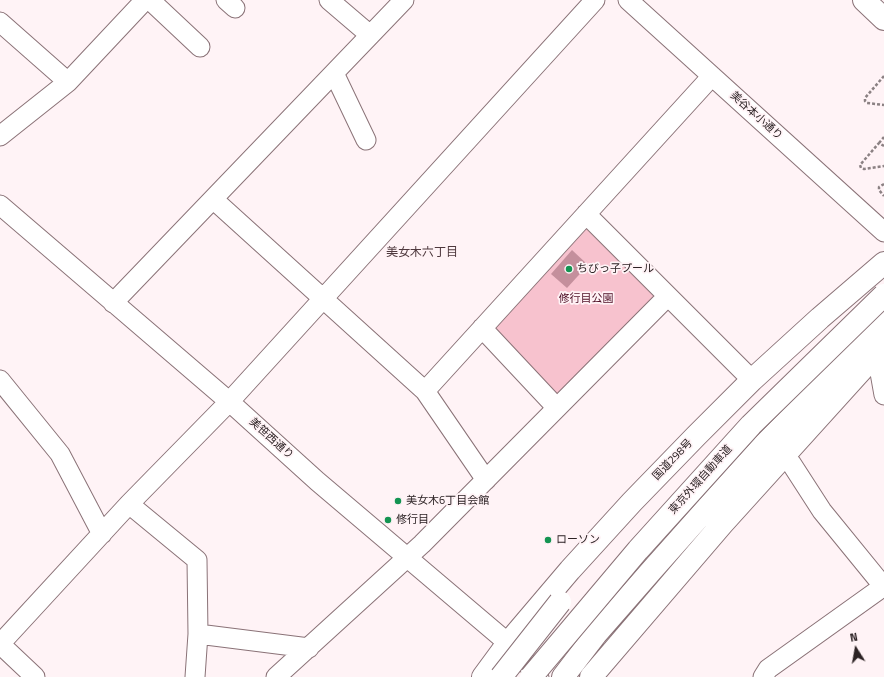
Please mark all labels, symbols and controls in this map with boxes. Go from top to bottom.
street label: 美谷本小通り [727,89,785,143]
district label: 美女木六丁目 [386,246,458,260]
place label: ちびっ子プール [577,262,654,276]
marker: ちびっ子プール [564,264,574,274]
park label: 修行目公園 [559,292,613,306]
street label: 美笹西通り [246,416,296,462]
street label: 国道298号 [650,437,696,483]
street label: 東京外環自動車道 [667,443,735,517]
place label: 美女木6丁目会館 [406,494,489,508]
marker: 美女木6丁目会館 [393,496,403,506]
place label: 修行目 [396,513,429,527]
marker: 修行目 [383,515,393,525]
place label: ローソン [556,533,600,547]
marker: ローソン [543,535,553,545]
north arrow [836,629,876,669]
text: N [848,629,859,646]

